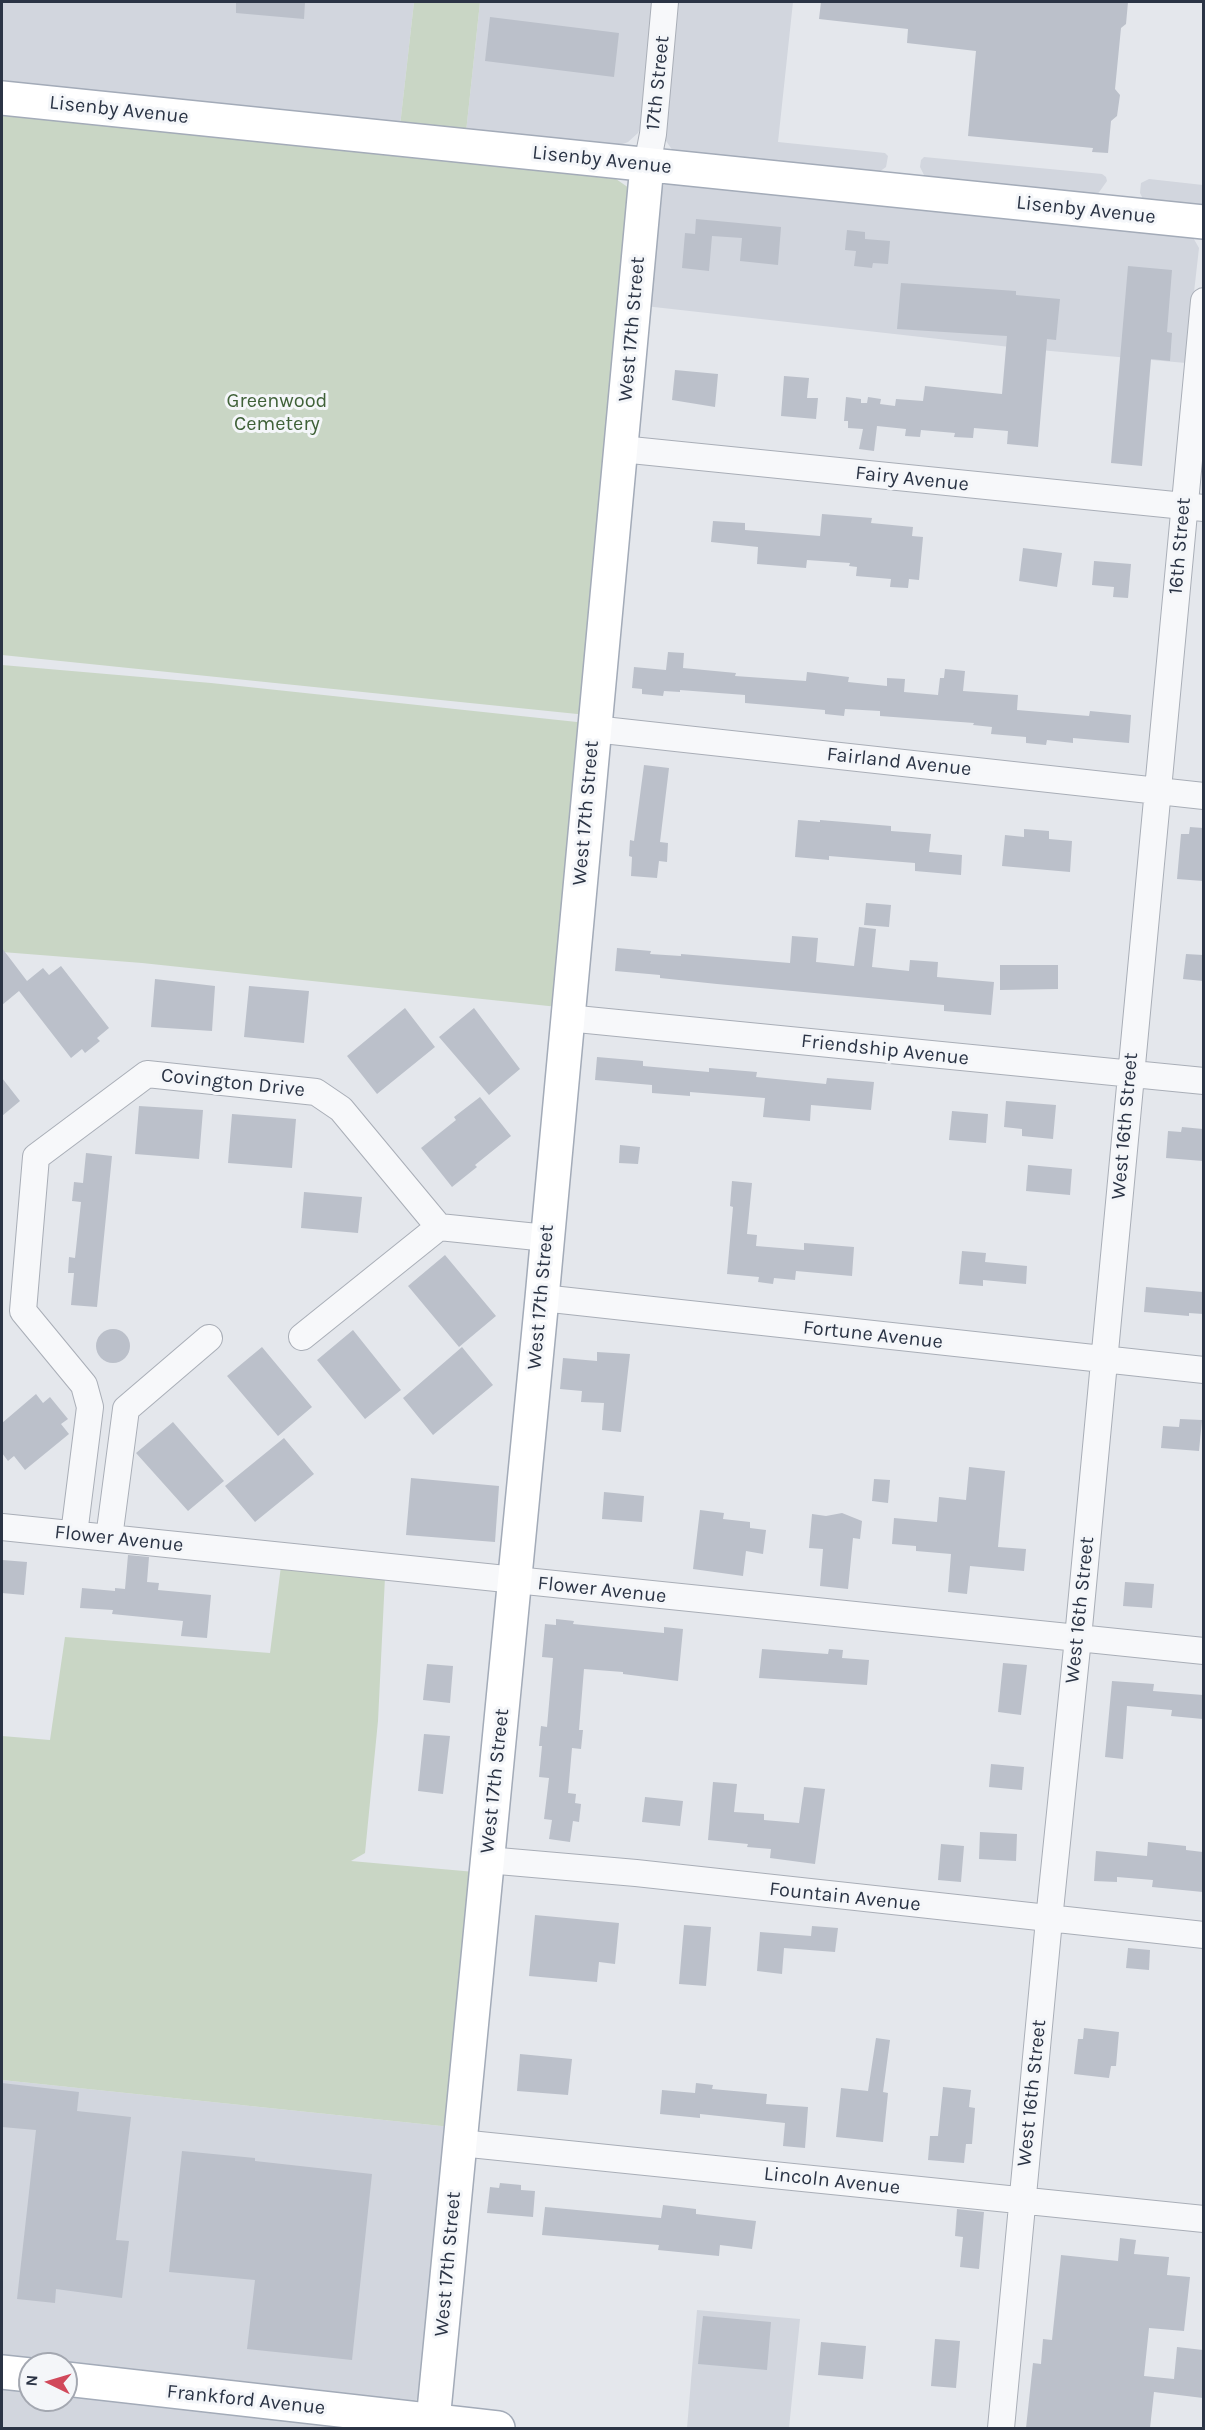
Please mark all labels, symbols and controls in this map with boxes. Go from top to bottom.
street label: 17th Street [641,34,675,132]
street label: Lisenby Avenue [48,91,190,129]
street label: Lisenby Avenue [531,141,673,179]
street label: Lisenby Avenue [1015,191,1157,229]
street label: West 17th Street [614,255,650,403]
park label: Greenwood Cemetery [227,389,327,436]
street label: Fairy Avenue [854,461,970,497]
street label: 16th Street [1164,496,1196,596]
street label: West 17th Street [568,739,604,887]
street label: Fairland Avenue [825,742,973,782]
street label: Friendship Avenue [800,1029,970,1071]
street label: West 16th Street [1107,1051,1143,1201]
street label: Covington Drive [160,1064,306,1102]
street label: West 17th Street [523,1223,559,1371]
street label: Fortune Avenue [802,1316,944,1354]
street label: Flower Avenue [53,1520,185,1558]
street label: West 16th Street [1060,1535,1100,1685]
street label: Flower Avenue [536,1571,668,1609]
street label: West 17th Street [475,1707,515,1855]
street label: Fountain Avenue [768,1877,922,1917]
street label: West 16th Street [1012,2018,1052,2168]
street label: Lincoln Avenue [763,2162,901,2200]
street label: West 17th Street [430,2190,466,2338]
north arrow [18,2352,78,2412]
text: N [22,2374,42,2387]
street label: Frankford Avenue [166,2380,326,2420]

